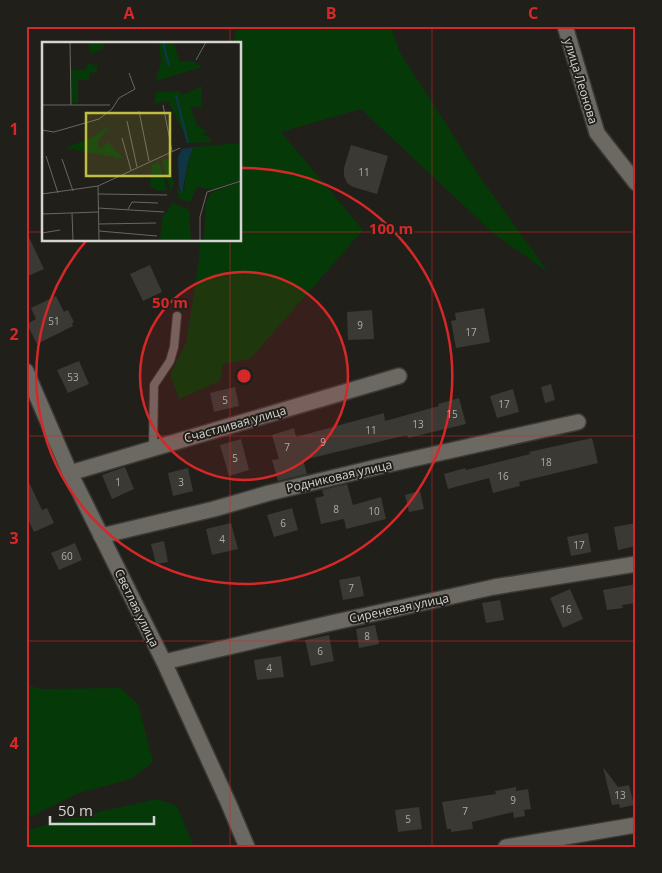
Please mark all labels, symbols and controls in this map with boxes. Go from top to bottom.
text: A [123,2,135,24]
text: B [326,2,336,24]
text: C [528,2,538,24]
street label: улица Леонова [560,36,602,126]
inset map [42,42,241,241]
text: 1 [9,118,19,140]
house number: 11 [358,165,370,179]
text: 100 m [369,218,413,238]
text: 50 m [152,292,188,312]
house number: 51 [48,314,60,328]
house number: 9 [357,318,363,332]
text: 2 [9,323,19,345]
house number: 17 [465,325,477,339]
centre of rings [235,367,253,385]
house number: 53 [67,370,79,384]
house number: 5 [222,393,228,407]
house number: 17 [498,397,510,411]
street label: Счастливая улица [182,401,288,447]
house number: 15 [446,407,458,421]
house number: 13 [412,417,424,431]
house number: 11 [365,423,377,437]
house number: 9 [320,435,326,449]
house number: 7 [284,440,290,454]
house number: 5 [232,451,238,465]
house number: 18 [540,455,552,469]
street label: Родниковая улица [284,456,394,496]
house number: 16 [497,469,509,483]
house number: 1 [115,475,121,489]
house number: 3 [178,475,184,489]
house number: 8 [333,502,339,516]
house number: 10 [368,504,380,518]
house number: 6 [280,516,286,530]
text: 3 [9,527,19,549]
house number: 4 [219,532,225,546]
house number: 17 [573,538,585,552]
house number: 60 [61,549,73,563]
street label: Светлая улица [111,566,163,650]
house number: 7 [348,581,354,595]
street label: Сиреневая улица [348,589,450,627]
house number: 16 [560,602,572,616]
house number: 8 [364,629,370,643]
house number: 6 [317,644,323,658]
house number: 4 [266,661,272,675]
text: 4 [9,732,19,754]
house number: 13 [614,788,626,802]
scale bar [50,793,154,825]
house number: 9 [510,793,516,807]
text: 50 m [58,800,93,820]
house number: 7 [462,804,468,818]
house number: 5 [405,812,411,826]

